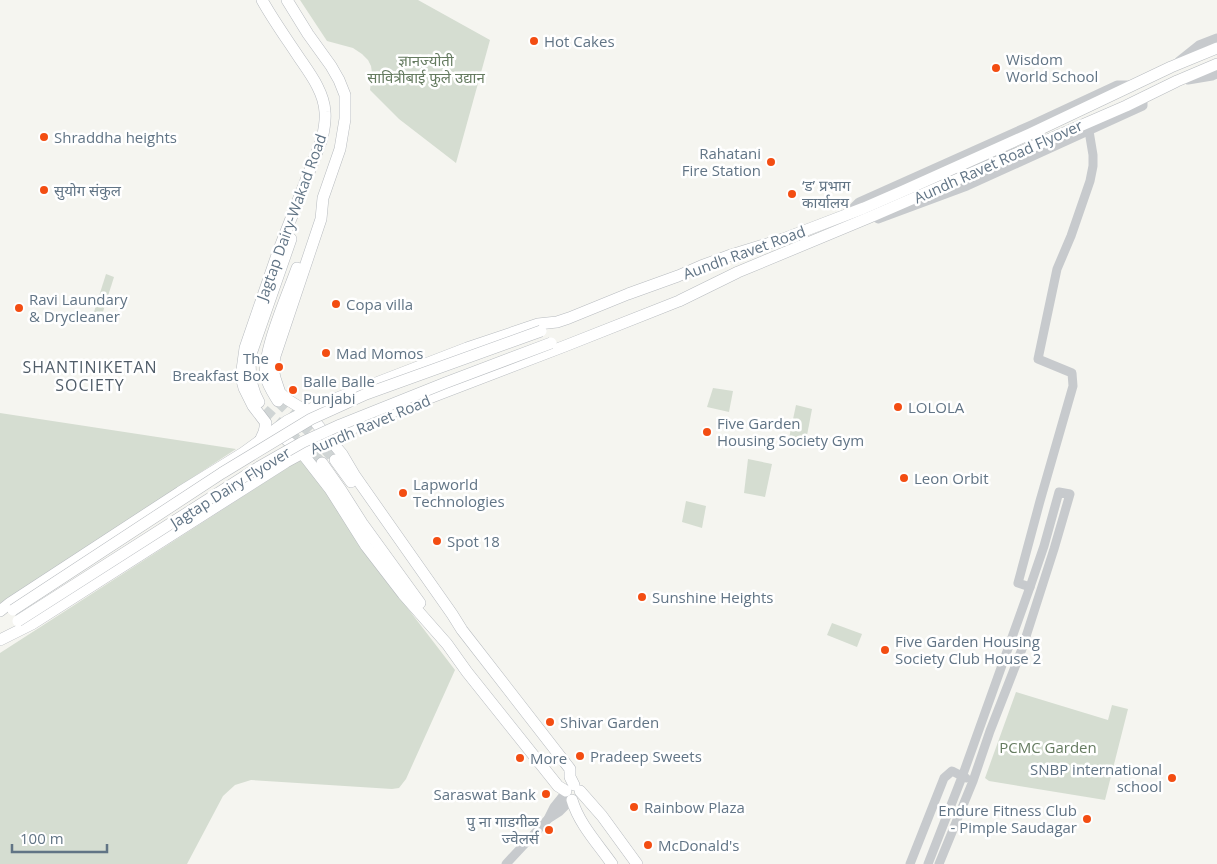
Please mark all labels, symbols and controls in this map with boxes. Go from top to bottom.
place label: Hot Cakes [544,31,615,51]
marker: Hot Cakes [528,35,540,47]
place label: Wisdom World School [1006,49,1098,86]
park label: ज्ञानज्योती सावित्रीबाई फुले उद्यान [367,50,485,88]
marker: Wisdom World School [990,62,1002,74]
street label: Aundh Ravet Road Flyover [910,115,1086,207]
place label: Shraddha heights [54,127,177,147]
marker: Shraddha heights [38,131,50,143]
street label: Jagtap Dairy-Wakad Road [251,131,330,305]
place label: Rahatani Fire Station [682,143,761,180]
marker: Rahatani Fire Station [765,156,777,168]
place label: ‘ड’ प्रभाग कार्यालय [802,175,851,212]
place label: सुयोग संकुल [54,180,122,201]
marker: सुयोग संकुल [38,184,50,196]
marker: ‘ड’ प्रभाग कार्यालय [786,188,798,200]
street label: Aundh Ravet Road [680,221,808,283]
place label: Ravi Laundary & Drycleaner [29,289,128,326]
place label: Copa villa [346,294,413,314]
marker: Copa villa [330,298,342,310]
marker: Ravi Laundary & Drycleaner [13,302,25,314]
place label: Mad Momos [336,343,423,363]
marker: Mad Momos [320,347,332,359]
place label: The Breakfast Box [172,348,269,385]
district label: SHANTINIKETAN SOCIETY [22,356,158,396]
marker: The Breakfast Box [273,361,285,373]
place label: Balle Balle Punjabi [303,371,375,408]
marker: Balle Balle Punjabi [287,384,299,396]
street label: Aundh Ravet Road [307,390,433,458]
place label: LOLOLA [908,397,965,417]
marker: LOLOLA [892,401,904,413]
place label: Five Garden Housing Society Gym [717,413,864,450]
marker: Five Garden Housing Society Gym [701,426,713,438]
street label: Jagtap Dairy Flyover [165,442,294,533]
place label: Leon Orbit [914,468,988,488]
marker: Leon Orbit [898,472,910,484]
place label: Lapworld Technologies [413,474,505,511]
marker: Lapworld Technologies [397,487,409,499]
place label: Spot 18 [447,531,500,551]
marker: Spot 18 [431,535,443,547]
place label: Sunshine Heights [652,587,773,607]
marker: Sunshine Heights [636,591,648,603]
place label: Five Garden Housing Society Club House 2 [895,631,1041,668]
marker: Five Garden Housing Society Club House 2 [879,644,891,656]
place label: Shivar Garden [560,712,659,732]
marker: Shivar Garden [544,716,556,728]
park label: PCMC Garden [999,737,1097,757]
place label: Pradeep Sweets [590,746,702,766]
place label: More [530,748,567,768]
marker: Pradeep Sweets [574,750,586,762]
marker: More [514,752,526,764]
place label: SNBP international school [1030,759,1162,796]
marker: SNBP international school [1166,772,1178,784]
place label: Saraswat Bank [434,784,536,804]
marker: Saraswat Bank [540,788,552,800]
place label: Rainbow Plaza [644,797,745,817]
place label: Endure Fitness Club - Pimple Saudagar [938,800,1077,837]
marker: Rainbow Plaza [628,801,640,813]
place label: पु ना गाडगीळ ज्वेलर्स [466,811,540,848]
marker: Endure Fitness Club - Pimple Saudagar [1081,813,1093,825]
scale bar [12,822,108,854]
marker: पु ना गाडगीळ ज्वेलर्स [543,824,555,836]
text: 100 m [20,828,64,848]
place label: McDonald's [658,835,740,855]
marker: McDonald's [642,839,654,851]

